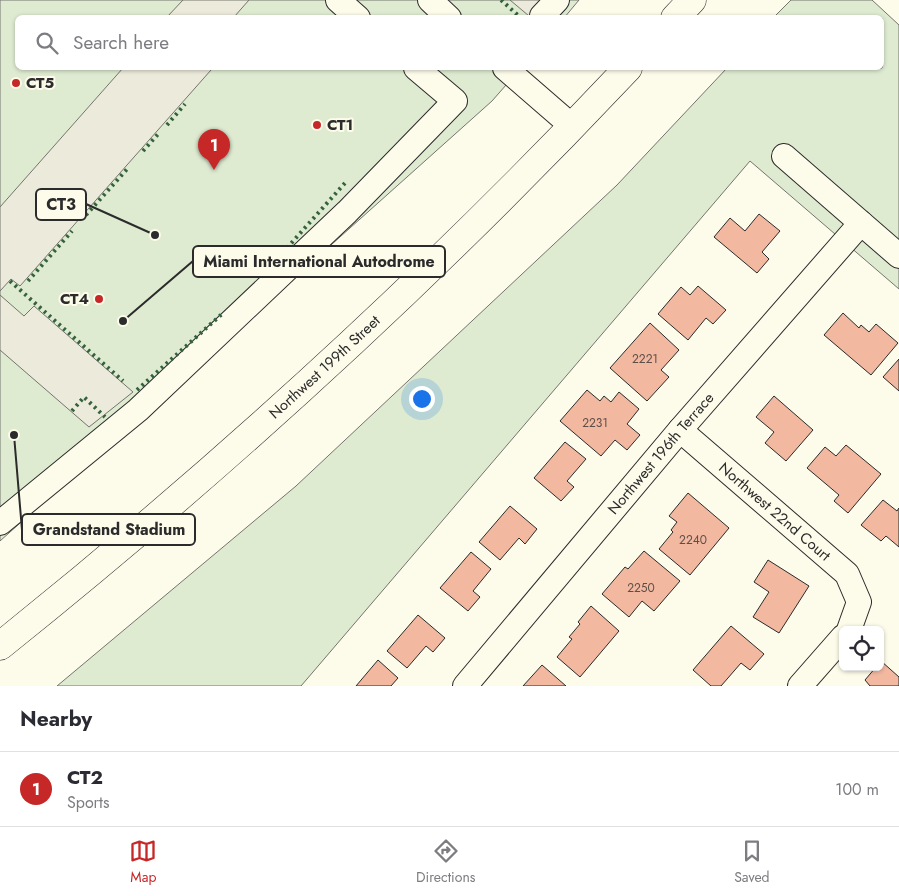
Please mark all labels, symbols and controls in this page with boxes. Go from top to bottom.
search box [15,15,884,70]
icon: search [33,29,61,57]
text: Search here [73,29,169,56]
place label: CT5 [26,72,54,94]
marker: CT5 [10,77,22,89]
place label: CT1 [327,114,353,136]
marker: CT1 [311,119,323,131]
pin: 1 [198,129,230,170]
callout: CT3 [36,189,86,220]
text: CT3 [46,193,76,216]
callout: Miami International Autodrome [193,246,445,277]
text: Miami International Autodrome [203,250,435,273]
place label: CT4 [60,288,89,310]
marker: CT4 [93,293,105,305]
street label: Northwest 199th Street [264,310,385,424]
house number: 2221 [632,350,658,368]
your location [409,386,435,412]
street label: Northwest 196th Terrace [603,387,719,519]
house number: 2231 [582,414,608,432]
street label: Northwest 22nd Court [714,457,836,566]
callout: Grandstand Stadium [22,514,195,545]
text: Grandstand Stadium [33,518,185,541]
house number: 2240 [679,531,707,549]
house number: 2250 [627,579,655,597]
map controls [839,626,884,671]
button: locate [839,626,884,671]
text: Nearby [20,704,92,734]
text: CT2 [67,764,103,791]
text: 1 [32,778,40,801]
text: 100 m [835,778,879,801]
text: Sports [67,791,109,814]
tab: Map [129,837,157,887]
tab: Directions [416,837,475,887]
tab: Saved [734,837,770,887]

